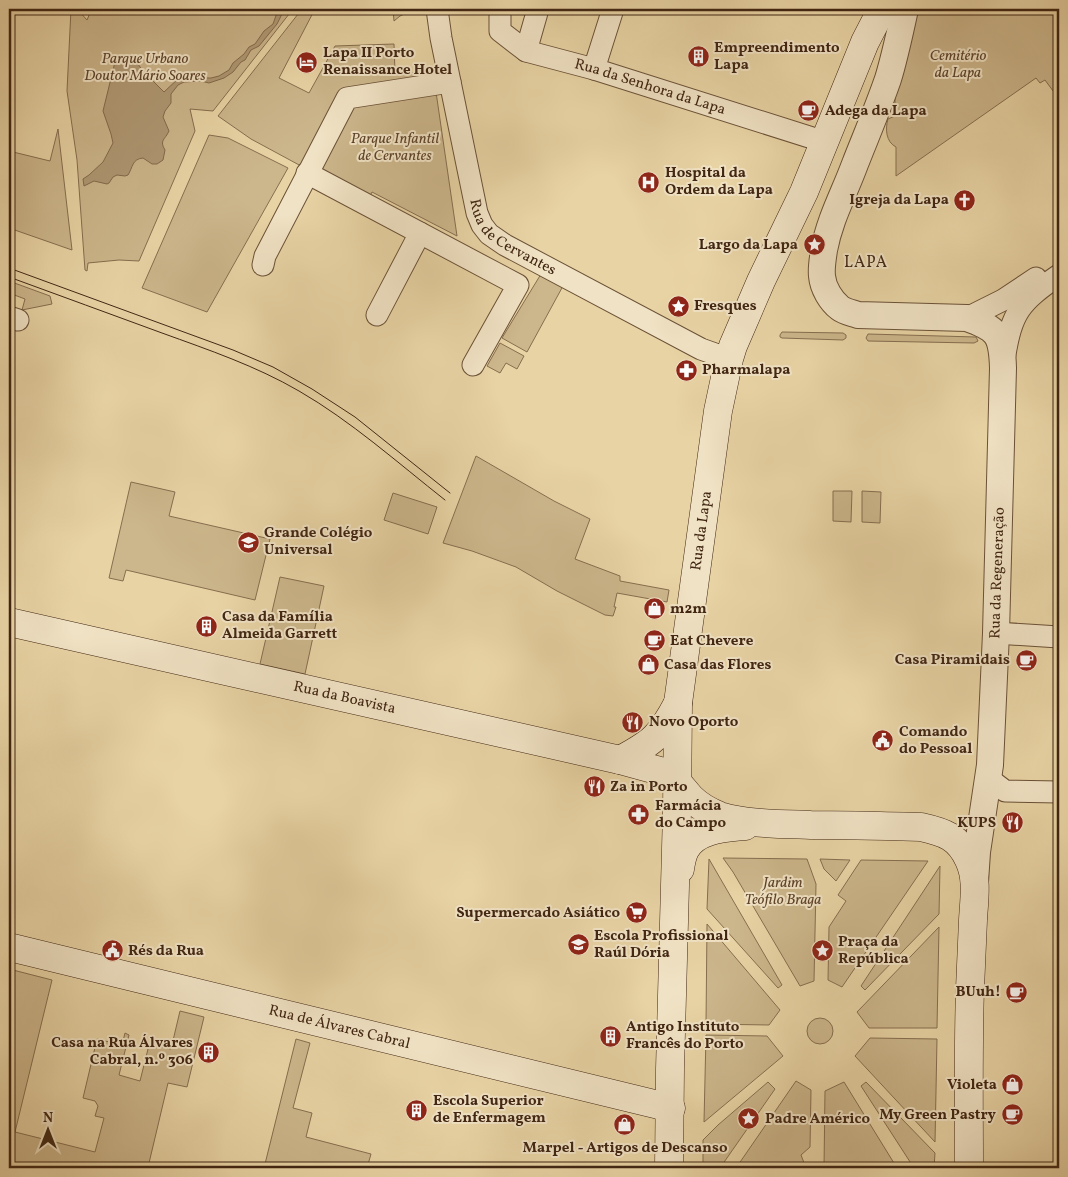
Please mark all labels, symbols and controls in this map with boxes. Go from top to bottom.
place label: Empreendimento Lapa [714,38,840,76]
place label: Lapa II Porto Renaissance Hotel [323,43,452,81]
building icon: Empreendimento Lapa [686,45,710,69]
park label: Cemitério da Lapa [930,46,987,84]
park label: Parque Urbano Doutor Mário Soares [84,49,206,87]
hotel icon: Lapa II Porto Renaissance Hotel [295,50,319,74]
street label: Rua da Senhora da Lapa [572,54,728,120]
cafe icon: Adega da Lapa [797,99,821,123]
place label: Adega da Lapa [825,101,927,122]
park label: Parque Infantil de Cervantes [351,129,440,167]
place label: Hospital da Ordem da Lapa [665,163,773,201]
hospital icon: Hospital da Ordem da Lapa [637,170,661,194]
church icon: Igreja da Lapa [953,188,977,212]
place label: Igreja da Lapa [849,190,949,211]
street label: Rua de Cervantes [464,197,560,281]
place icon: Largo da Lapa [802,233,826,257]
place label: Largo da Lapa [699,235,798,256]
district label: LAPA [844,252,888,274]
place icon: Fresques [666,294,690,318]
place label: Fresques [694,296,757,317]
pharmacy icon: Pharmalapa [674,358,698,382]
place label: Pharmalapa [702,360,790,381]
street label: Rua da Lapa [686,490,717,572]
street label: Rua da Regeneração [985,507,1011,639]
place label: Grande Colégio Universal [264,523,373,561]
school or university icon: Grande Colégio Universal [236,530,260,554]
shop icon: m2m [642,597,666,621]
place label: m2m [670,599,707,620]
place label: Casa da Família Almeida Garrett [222,607,337,645]
building icon: Casa da Família Almeida Garrett [194,614,218,638]
cafe icon: Eat Chevere [642,629,666,653]
place label: Eat Chevere [670,631,754,652]
cafe icon: Casa Piramidais [1014,648,1038,672]
place label: Casa Piramidais [895,650,1010,671]
shop icon: Casa das Flores [636,653,660,677]
place label: Casa das Flores [664,655,771,676]
street label: Rua da Boavista [291,676,398,720]
restaurant icon: Novo Oporto [621,710,645,734]
place label: Novo Oporto [649,712,739,733]
place label: Comando do Pessoal [899,722,972,760]
public building icon: Comando do Pessoal [871,729,895,753]
restaurant icon: Za in Porto [582,775,606,799]
place label: Za in Porto [610,777,688,798]
place label: Farmácia do Campo [655,796,727,834]
pharmacy icon: Farmácia do Campo [627,803,651,827]
restaurant icon: KUPS [1000,811,1024,835]
place label: KUPS [957,813,996,834]
park label: Jardim Teófilo Braga [745,873,821,911]
supermarket icon: Supermercado Asiático [624,901,648,925]
place label: Supermercado Asiático [456,903,620,924]
place label: Escola Profissional Raúl Dória [594,926,729,964]
place label: Praça da República [838,932,909,970]
school or university icon: Escola Profissional Raúl Dória [566,933,590,957]
public building icon: Rés da Rua [100,939,124,963]
place icon: Praça da República [810,939,834,963]
place label: Rés da Rua [128,941,204,962]
cafe icon: BUuh! [1005,980,1029,1004]
place label: BUuh! [956,982,1001,1003]
street label: Rua de Álvares Cabral [266,1000,412,1055]
place label: Antigo Instituto Francês do Porto [626,1017,744,1055]
building icon: Antigo Instituto Francês do Porto [598,1024,622,1048]
place label: Casa na Rua Álvares Cabral, n.º 306 [51,1033,193,1071]
building icon: Casa na Rua Álvares Cabral, n.º 306 [197,1040,221,1064]
shop icon: Violeta [1001,1073,1025,1097]
place label: Violeta [947,1075,997,1096]
place label: Escola Superior de Enfermagem [433,1091,546,1129]
building icon: Escola Superior de Enfermagem [405,1098,429,1122]
cafe icon: My Green Pastry [1000,1103,1024,1127]
north arrow [22,1104,72,1154]
place label: My Green Pastry [879,1105,997,1126]
place icon: Padre Américo [737,1107,761,1131]
text: N [43,1109,53,1128]
place label: Padre Américo [765,1109,870,1130]
shop icon: Marpel - Artigos de Descanso [613,1113,637,1137]
place label: Marpel - Artigos de Descanso [522,1138,728,1159]

